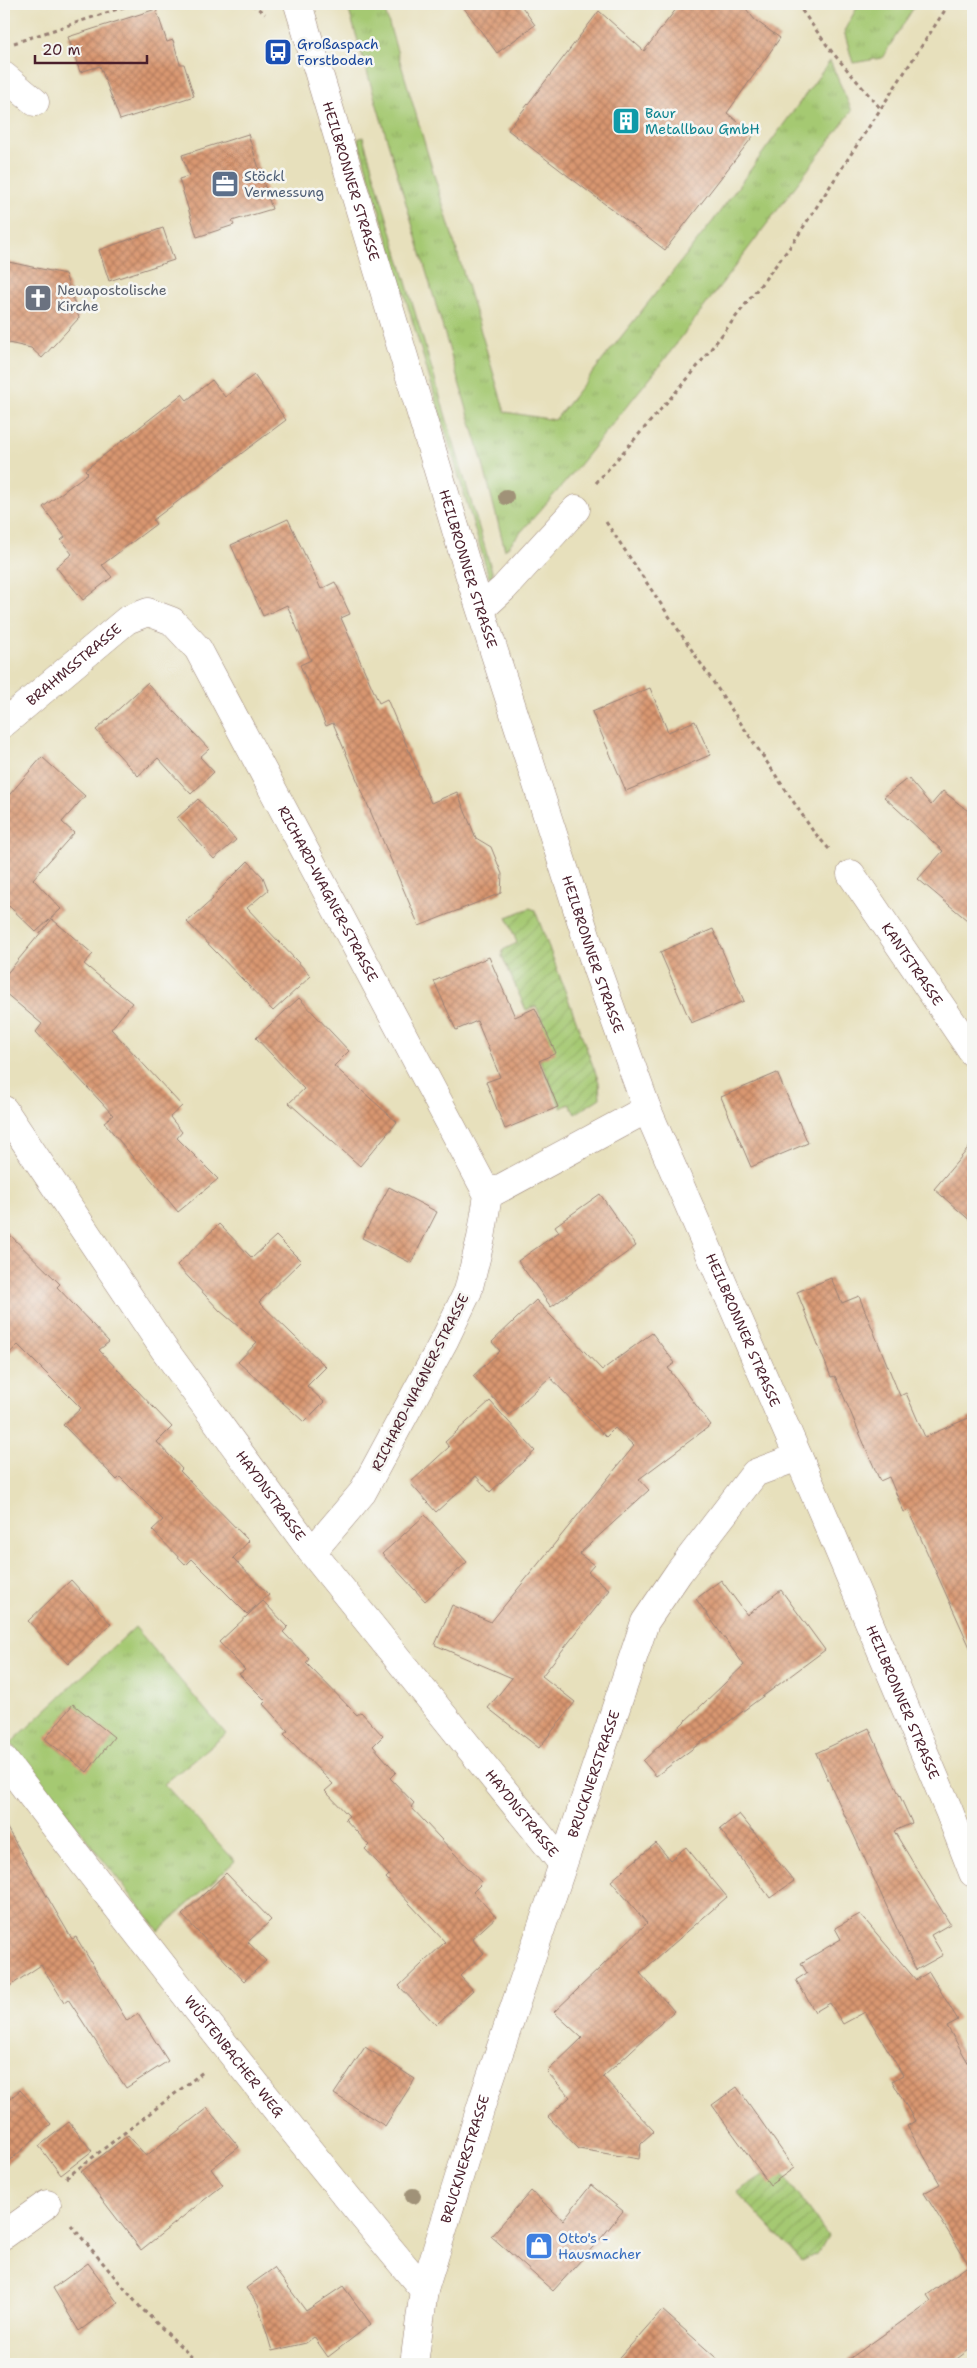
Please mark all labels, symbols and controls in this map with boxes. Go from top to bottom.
scale bar [35,32,148,64]
place label: Großaspach Forstboden [297,35,379,69]
bus stop icon: Großaspach Forstboden [263,37,293,67]
text: 20 m [42,40,81,60]
street label: HEILBRONNER STRASSE [319,99,384,263]
place label: Baur Metallbau GmbH [645,104,760,138]
building icon: Baur Metallbau GmbH [611,106,641,136]
place label: Stöckl Vermessung [244,167,324,201]
office icon: Stöckl Vermessung [210,169,240,199]
place label: Neuapostolische Kirche [57,281,167,315]
church icon: Neuapostolische Kirche [23,283,53,313]
street label: HEILBRONNER STRASSE [435,487,502,651]
street label: BRAHMSSTRASSE [22,619,125,710]
street label: RICHARD-WAGNER-STRASSE [274,803,382,985]
street label: HEILBRONNER STRASSE [558,873,628,1036]
street label: KANTSTRASSE [878,919,947,1009]
street label: HEILBRONNER STRASSE [702,1250,785,1410]
street label: RICHARD-WAGNER-STRASSE [367,1290,473,1474]
street label: HAYDNSTRASSE [232,1447,310,1544]
street label: HEILBRONNER STRASSE [862,1622,944,1782]
street label: BRUCKNERSTRASSE [564,1707,624,1840]
street label: HAYDNSTRASSE [481,1766,563,1861]
street label: WÜSTENBACHER WEG [180,1992,288,2121]
street label: BRUCKNERSTRASSE [436,2092,493,2225]
place label: Otto's - Hausmacher [558,2229,642,2263]
shop icon: Otto's - Hausmacher [524,2231,554,2261]

